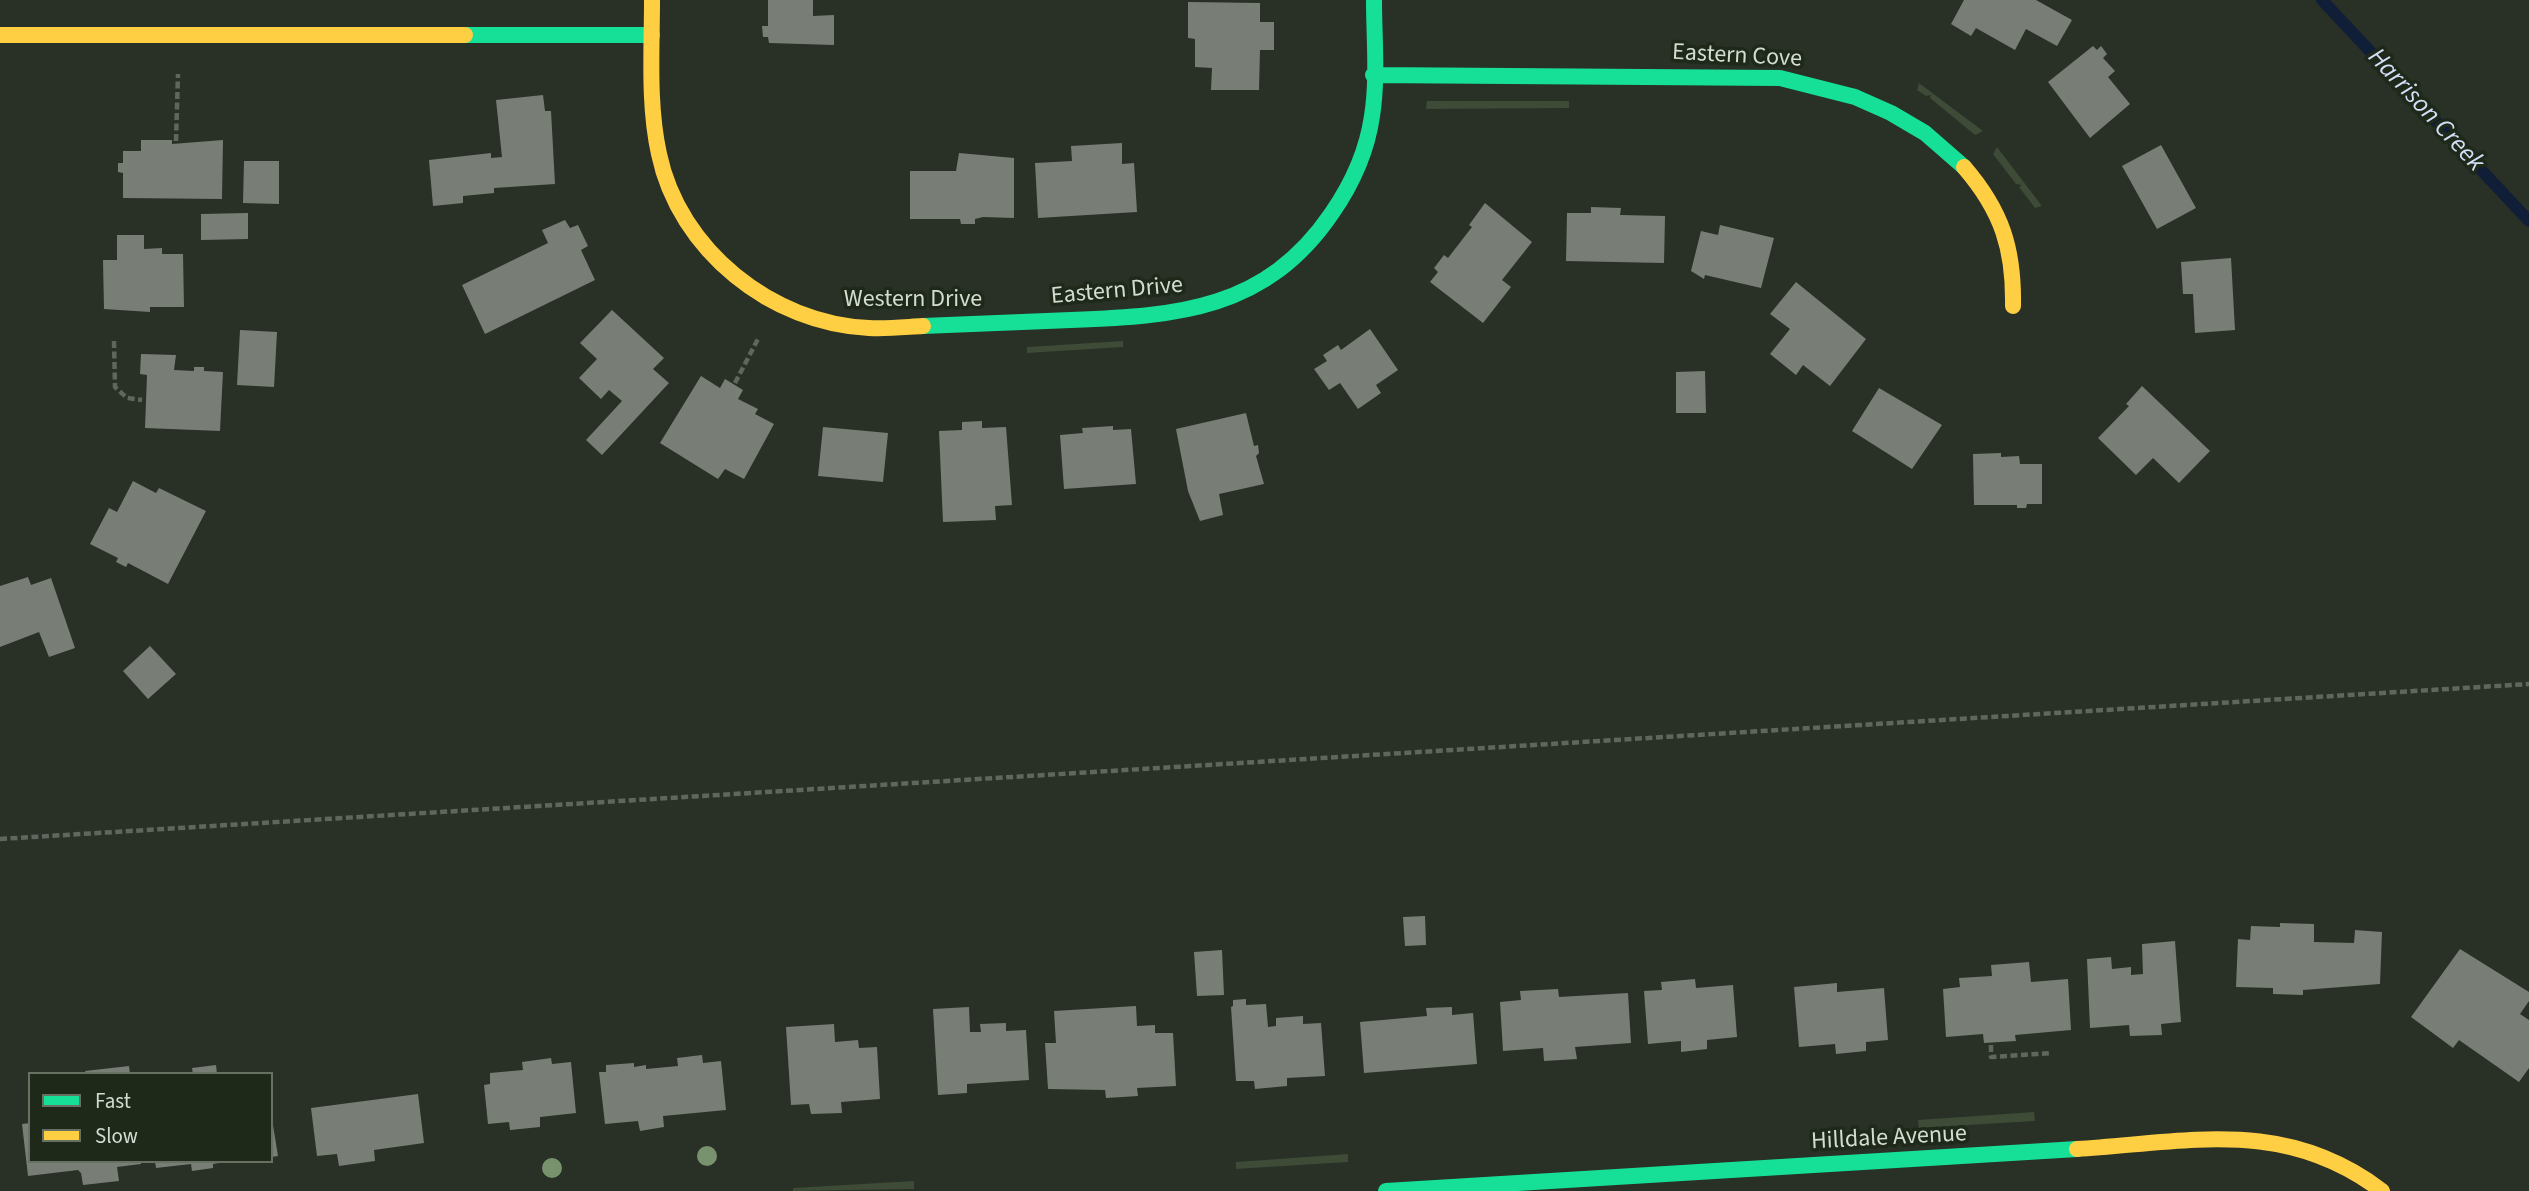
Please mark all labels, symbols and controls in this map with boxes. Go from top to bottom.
street label: Eastern Cove [1671,39,1803,75]
water label: Harrison Creek [2360,43,2490,179]
street label: Eastern Drive [1050,272,1184,312]
street label: Western Drive [844,287,982,315]
legend [28,1072,273,1163]
text: Fast [95,1086,131,1116]
text: Slow [95,1121,138,1151]
street label: Hilldale Avenue [1810,1121,1968,1157]

